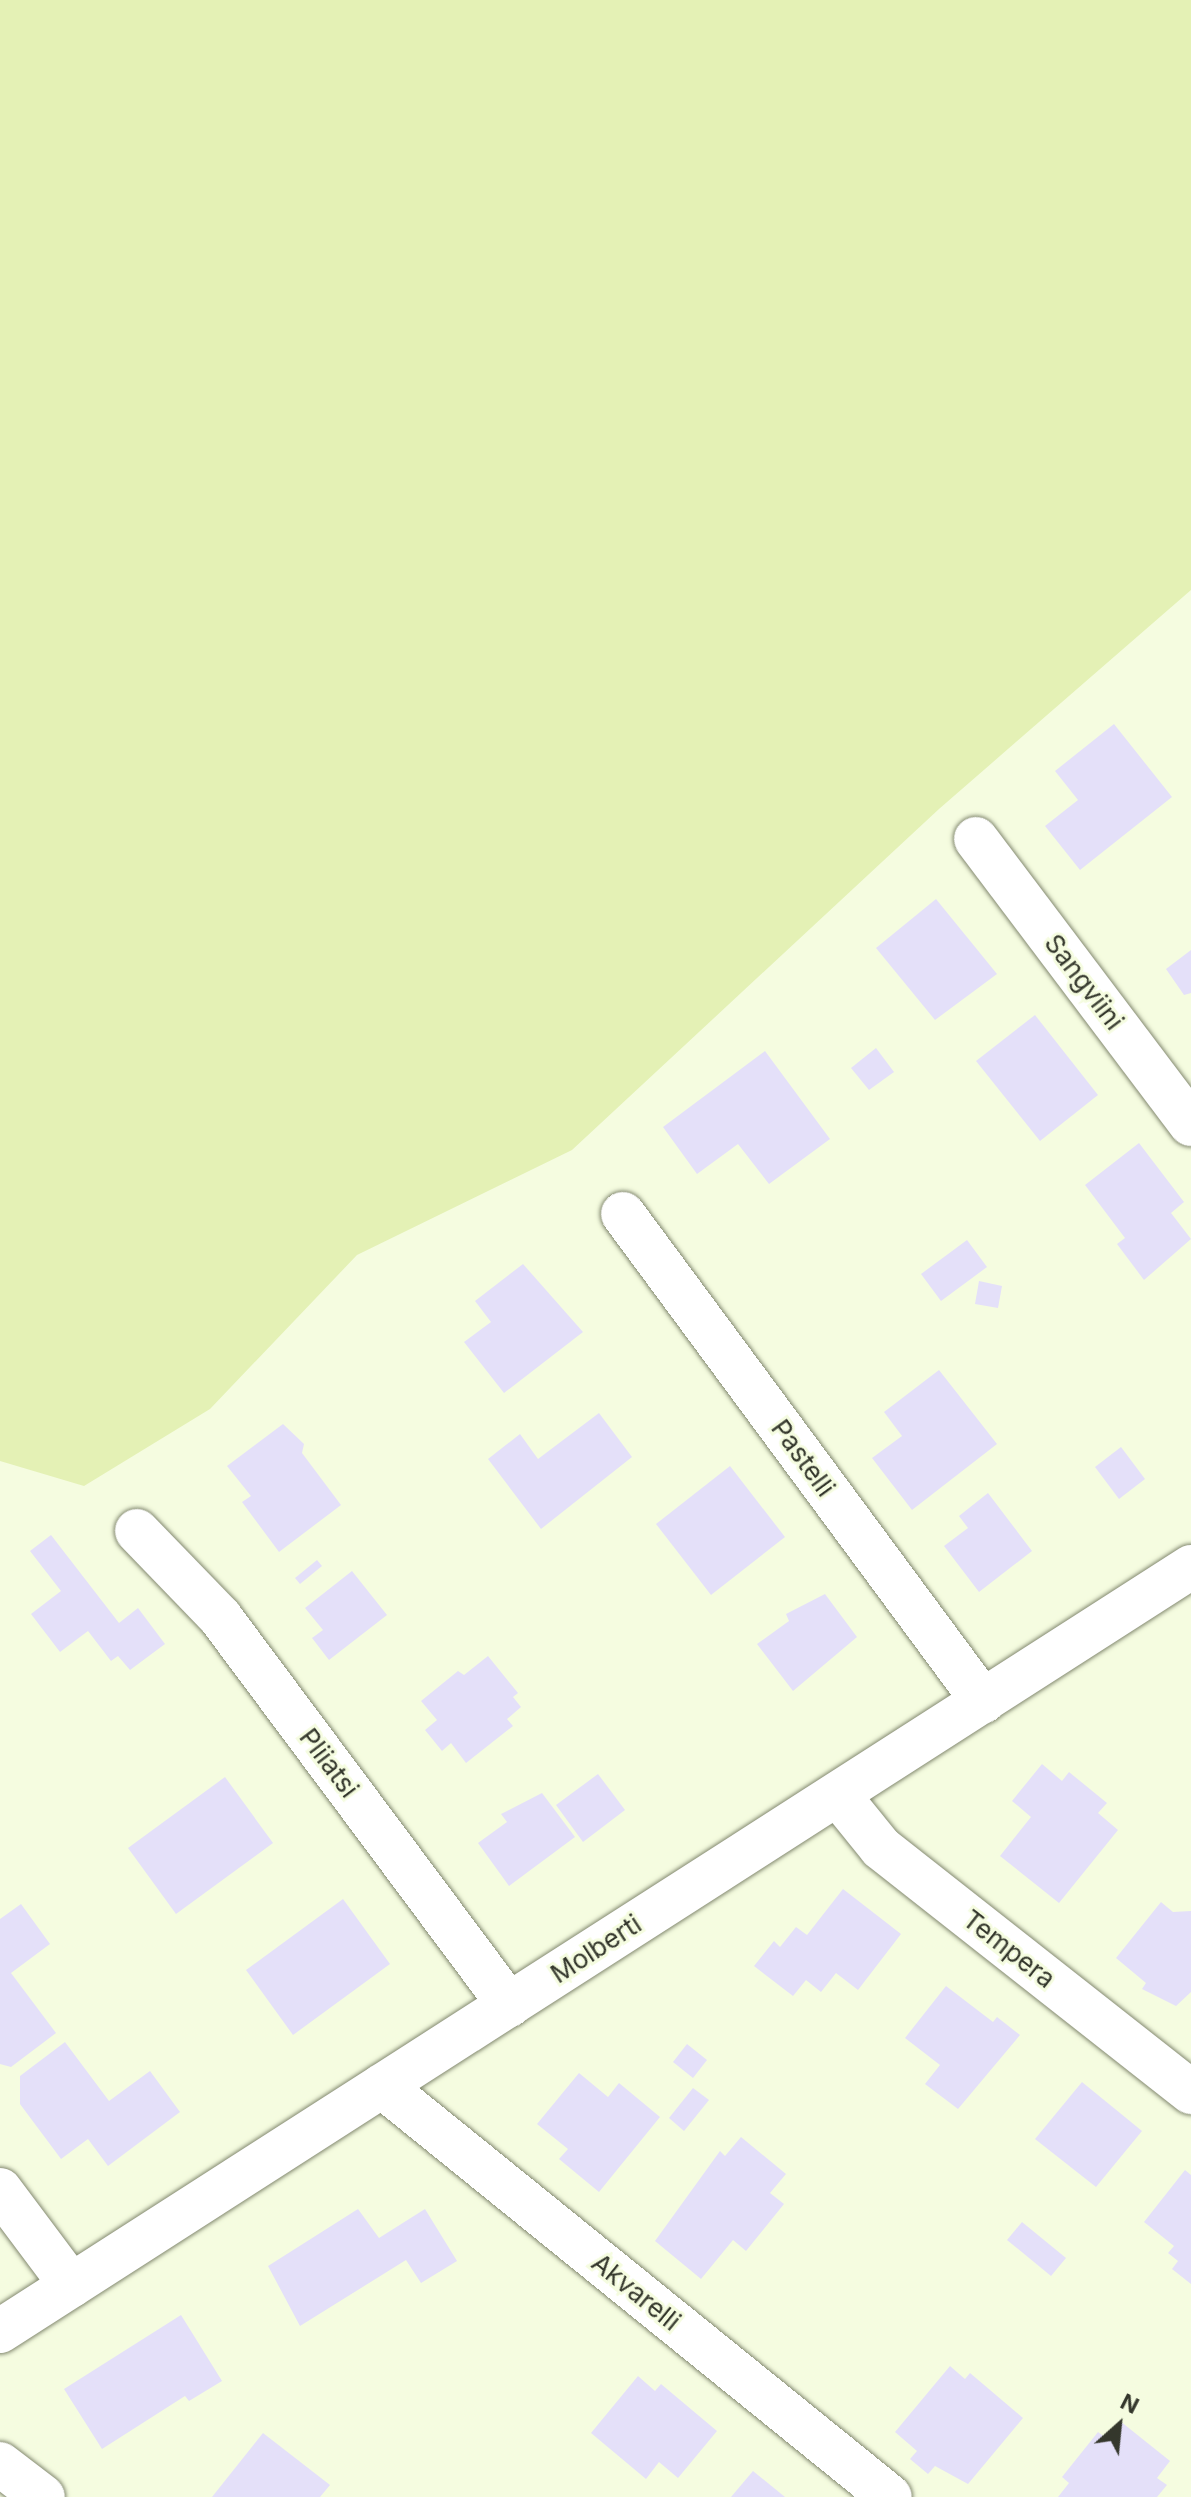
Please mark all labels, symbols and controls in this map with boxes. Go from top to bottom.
street label: Sangviini [1038,928,1130,1036]
street label: Pastelli [765,1414,841,1502]
street label: Pliiatsi [293,1722,365,1804]
street label: Tempera [957,1903,1061,1995]
street label: Molberti [545,1908,647,1990]
street label: Akvarelli [585,2247,687,2337]
north arrow [1079,2385,1159,2465]
text: N [1117,2388,1143,2419]

